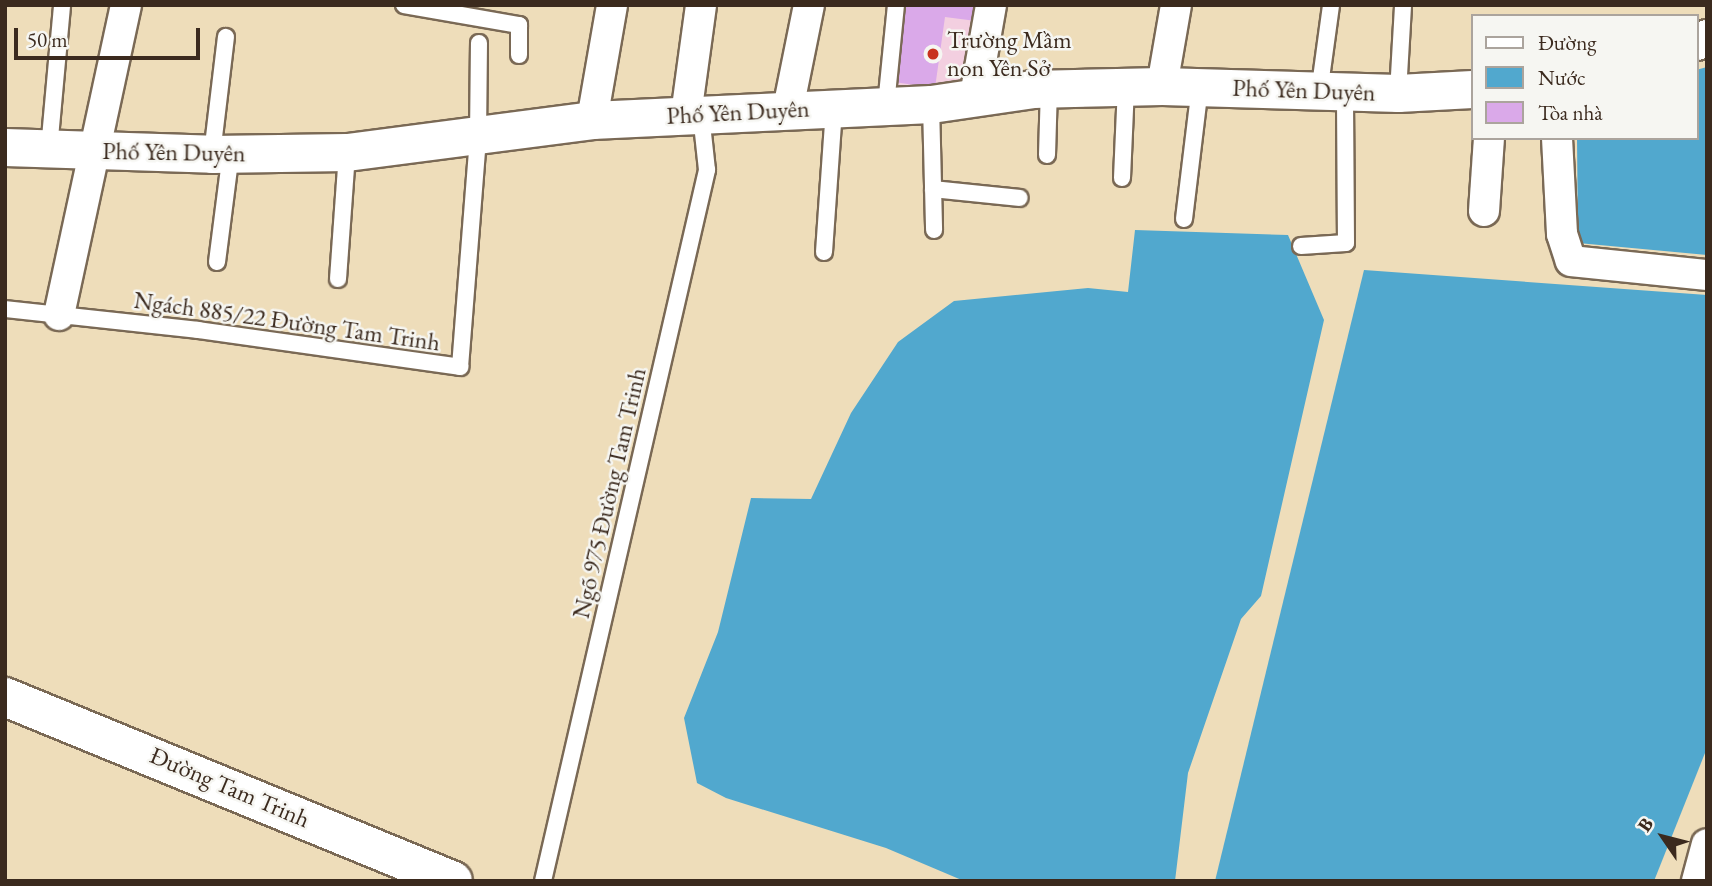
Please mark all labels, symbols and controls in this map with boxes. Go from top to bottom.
scale bar [18,14,203,58]
legend [1470,14,1698,140]
text: 50 m [27,26,68,53]
place label: Trường Mầm non Yên Sở [947,26,1072,82]
text: Đường [1538,29,1596,56]
marker: Trường Mầm non Yên Sở [925,46,941,62]
text: Nước [1538,64,1586,91]
street label: Phố Yên Duyên [1232,73,1376,107]
street label: Phố Yên Duyên [666,94,810,130]
text: Tòa nhà [1538,99,1603,126]
street label: Phố Yên Duyên [102,136,246,168]
street label: Ngách 885/22 Đường Tam Trinh [132,285,442,357]
street label: Ngõ 975 Đường Tam Trinh [566,365,652,621]
street label: Đường Tam Trinh [146,740,314,834]
north arrow [1628,802,1698,872]
text: B [1632,813,1659,837]

